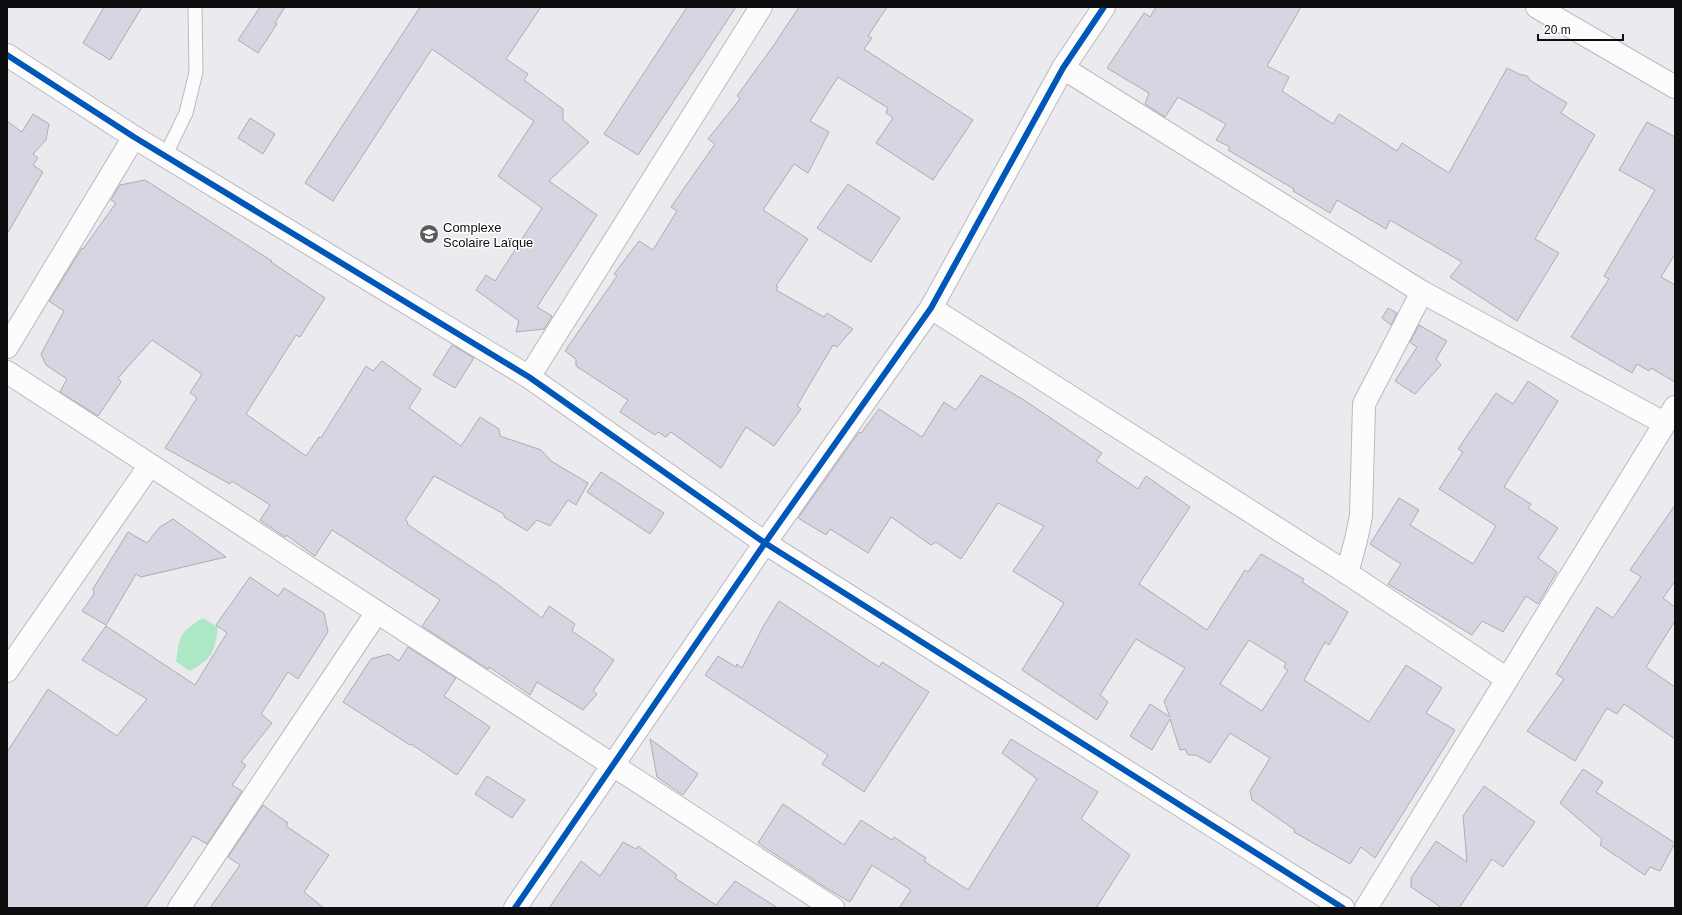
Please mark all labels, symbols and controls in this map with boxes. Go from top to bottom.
scale bar [1538,16,1623,42]
text: 20 m [1544,23,1571,37]
place label: Complexe Scolaire Laïque [443,220,533,250]
school or university icon: Complexe Scolaire Laïque [418,223,440,245]

